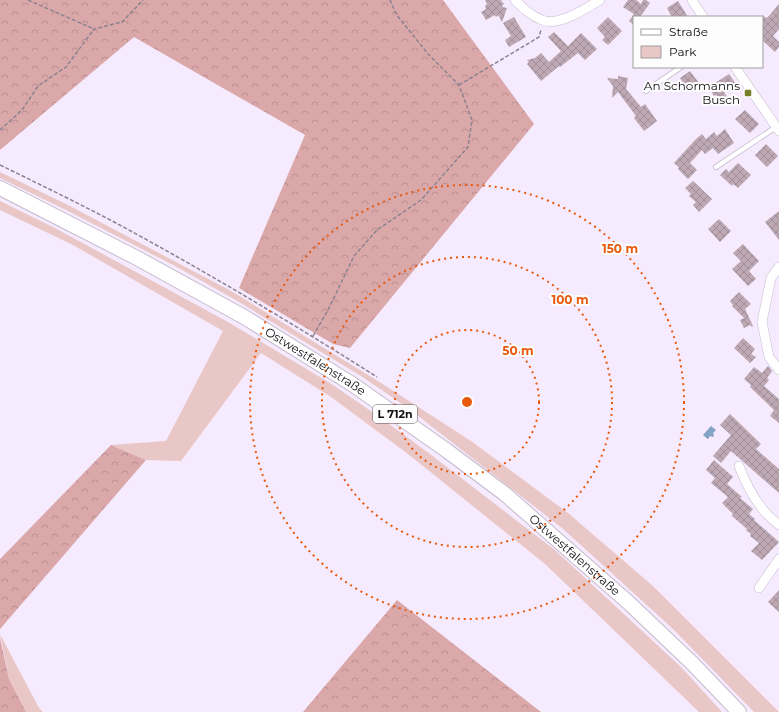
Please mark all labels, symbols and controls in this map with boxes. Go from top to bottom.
legend [633,16,763,68]
text: Straße [669,24,708,39]
text: Park [669,44,697,59]
place label: An Schormanns Busch [644,78,740,107]
marker: An Schormanns Busch [743,88,753,98]
text: 150 m [602,241,638,256]
text: 100 m [552,292,588,307]
street label: Ostwestfalenstraße [262,324,369,398]
text: 50 m [502,343,534,358]
centre of rings [460,395,474,409]
road number: L 712n [373,405,417,423]
street label: Ostwestfalenstraße [526,511,623,599]

